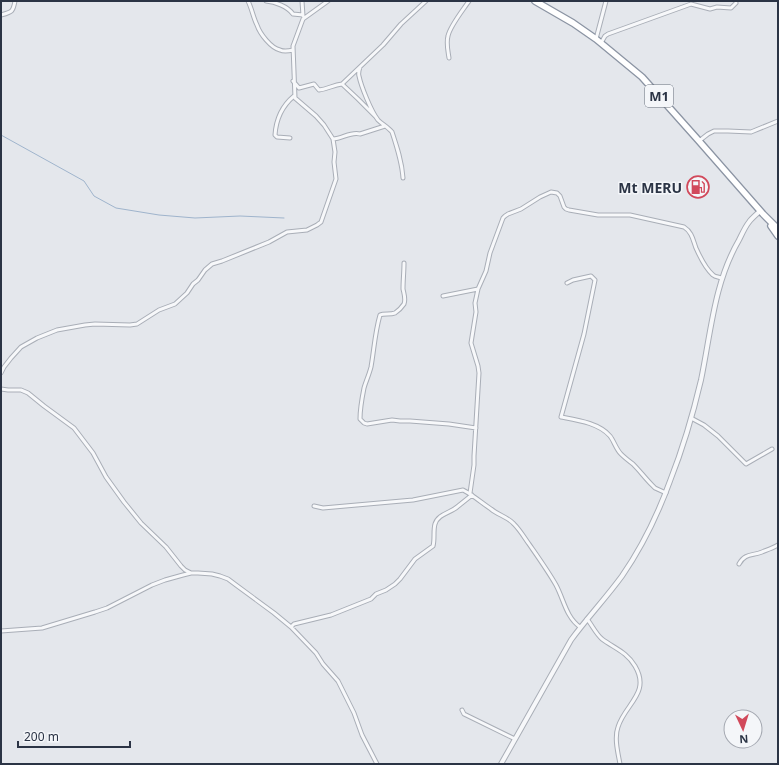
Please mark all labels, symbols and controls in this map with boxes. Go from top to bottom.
road number: M1 [645,85,673,107]
fuel station icon: Mt MERU [685,174,711,200]
place label: Mt MERU [618,178,682,197]
north arrow [723,709,763,749]
scale bar [18,723,130,749]
text: 200 m [24,728,59,745]
text: N [739,732,749,747]

